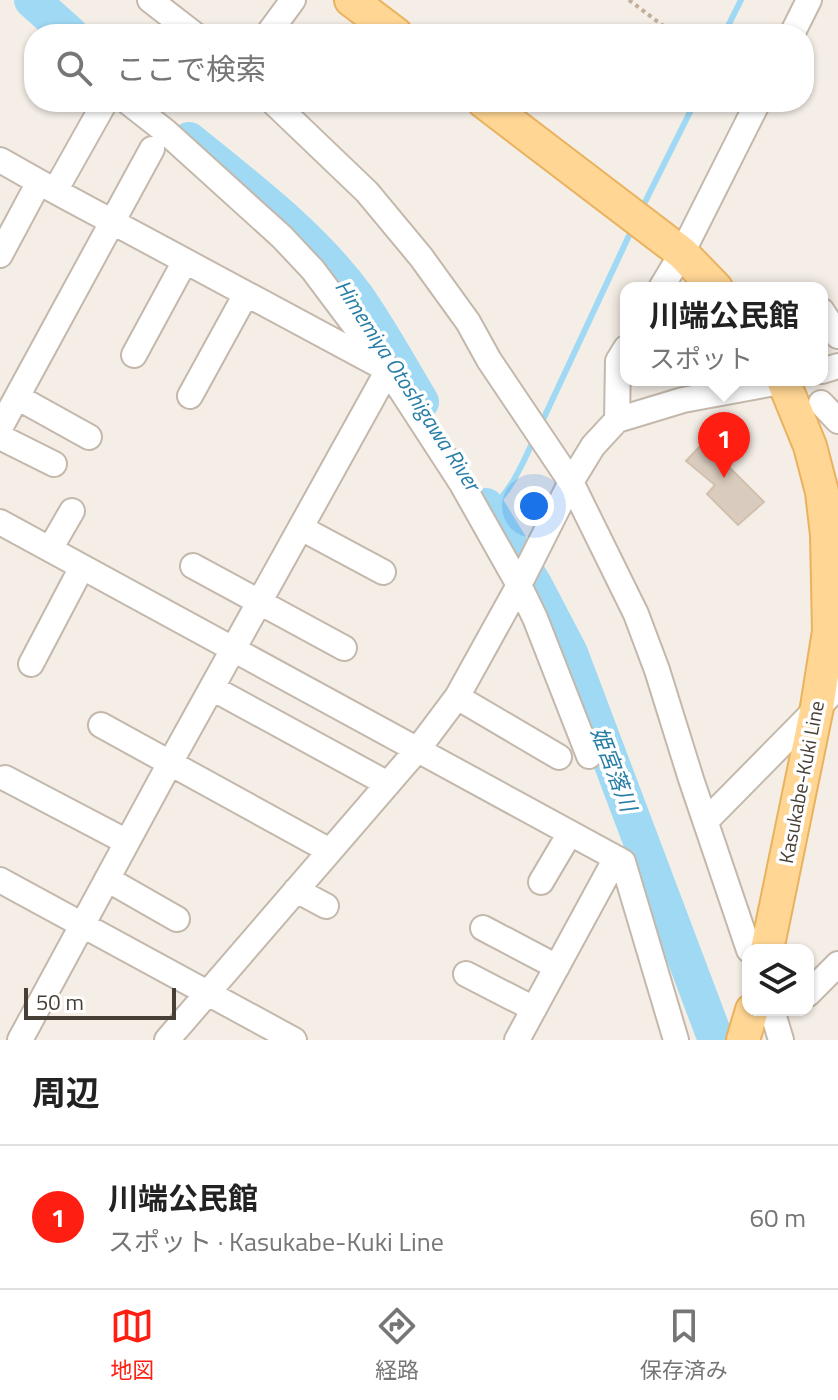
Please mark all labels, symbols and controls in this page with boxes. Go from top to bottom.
search box [24,24,814,112]
icon: search [52,46,96,90]
text: ここで検索 [116,46,266,92]
water label: Himemiya Otoshigawa River [327,273,491,500]
popup [620,282,828,386]
text: 川端公民館 [649,292,799,338]
text: スポット [649,339,753,378]
pin: 1 [698,412,750,478]
your location [514,486,554,526]
street label: Kasukabe-Kuki Line [770,698,832,866]
water label: 姫宮落川 [582,722,646,818]
map controls [742,944,814,1016]
button: layers [742,944,814,1016]
scale bar [24,984,176,1020]
text: 50 m [36,985,84,1019]
text: 周辺 [32,1066,100,1118]
text: 川端公民館 [108,1175,258,1221]
text: 1 [51,1198,65,1237]
text: 60 m [749,1198,806,1237]
text: スポット · Kasukabe-Kuki Line [108,1222,444,1261]
tab: 地図 [110,1304,154,1387]
tab: 経路 [375,1304,419,1387]
tab: 保存済み [640,1304,728,1387]

